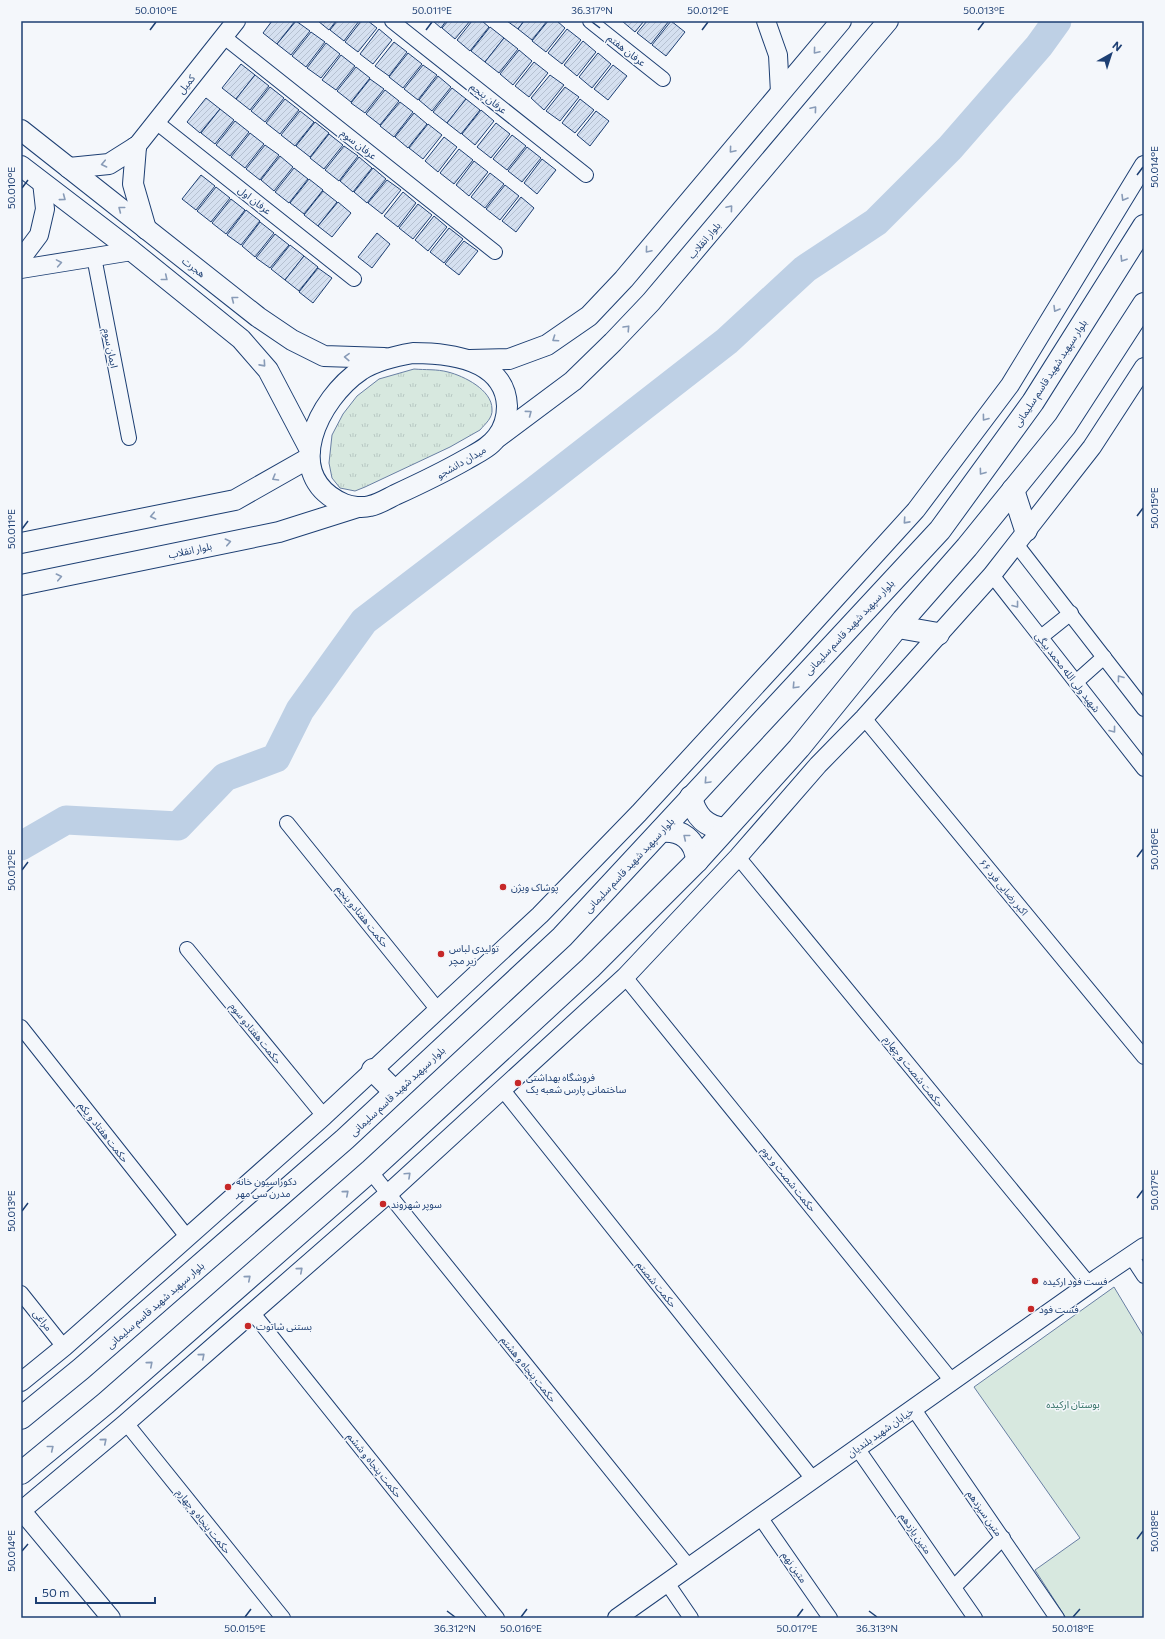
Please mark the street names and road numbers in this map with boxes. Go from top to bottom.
street label: عرفان هفتم [604,31,648,70]
street label: کمیل [175,71,198,96]
street label: عرفان پنجم [467,80,510,118]
street label: عرفان سوم [337,126,379,164]
street label: عرفان اول [235,183,274,217]
street label: بلوار انقلاب [685,219,724,261]
street label: هجرت [179,254,208,281]
street label: بلوار سپهبد شهید قاسم سلیمانی [1011,317,1091,430]
street label: ایمان سوم [98,327,121,369]
street label: میدان دانشجو [434,443,488,482]
street label: بلوار انقلاب [167,539,213,561]
street label: بلوار سپهبد شهید قاسم سلیمانی [802,577,898,678]
street label: شهید ولی الله محمد بیگی [1032,630,1103,715]
street label: بلوار سپهبد شهید قاسم سلیمانی [582,815,678,916]
street label: ۶۶ اکبر رضایی فرد [976,856,1031,918]
street label: حکمت هفتادو پنجم [333,882,392,951]
street label: حکمت هفتادو سوم [225,1000,284,1068]
street label: حکمت شصت و چهارم [879,1033,946,1111]
street label: بلوار سپهبد شهید قاسم سلیمانی [347,1044,449,1140]
street label: حکمت هفتاد و یکم [75,1099,131,1166]
street label: حکمت شصت و دوم [757,1144,819,1216]
street label: حکمت شصتم [633,1258,679,1311]
street label: بلوار سپهبد شهید قاسم سلیمانی [104,1259,208,1352]
street label: مراغی [30,1307,55,1334]
street label: حکمت پنجاه و هشتم [497,1334,559,1406]
street label: خیابان شهید بلندیان [845,1405,915,1459]
street label: حکمت پنجاه و ششم [344,1430,405,1501]
street label: حکمت پنجاه و چهارم [172,1486,234,1558]
street label: متین سیزدهم [963,1488,1005,1539]
street label: متین یازدهم [896,1510,934,1557]
street label: متین نهم [778,1549,810,1586]

